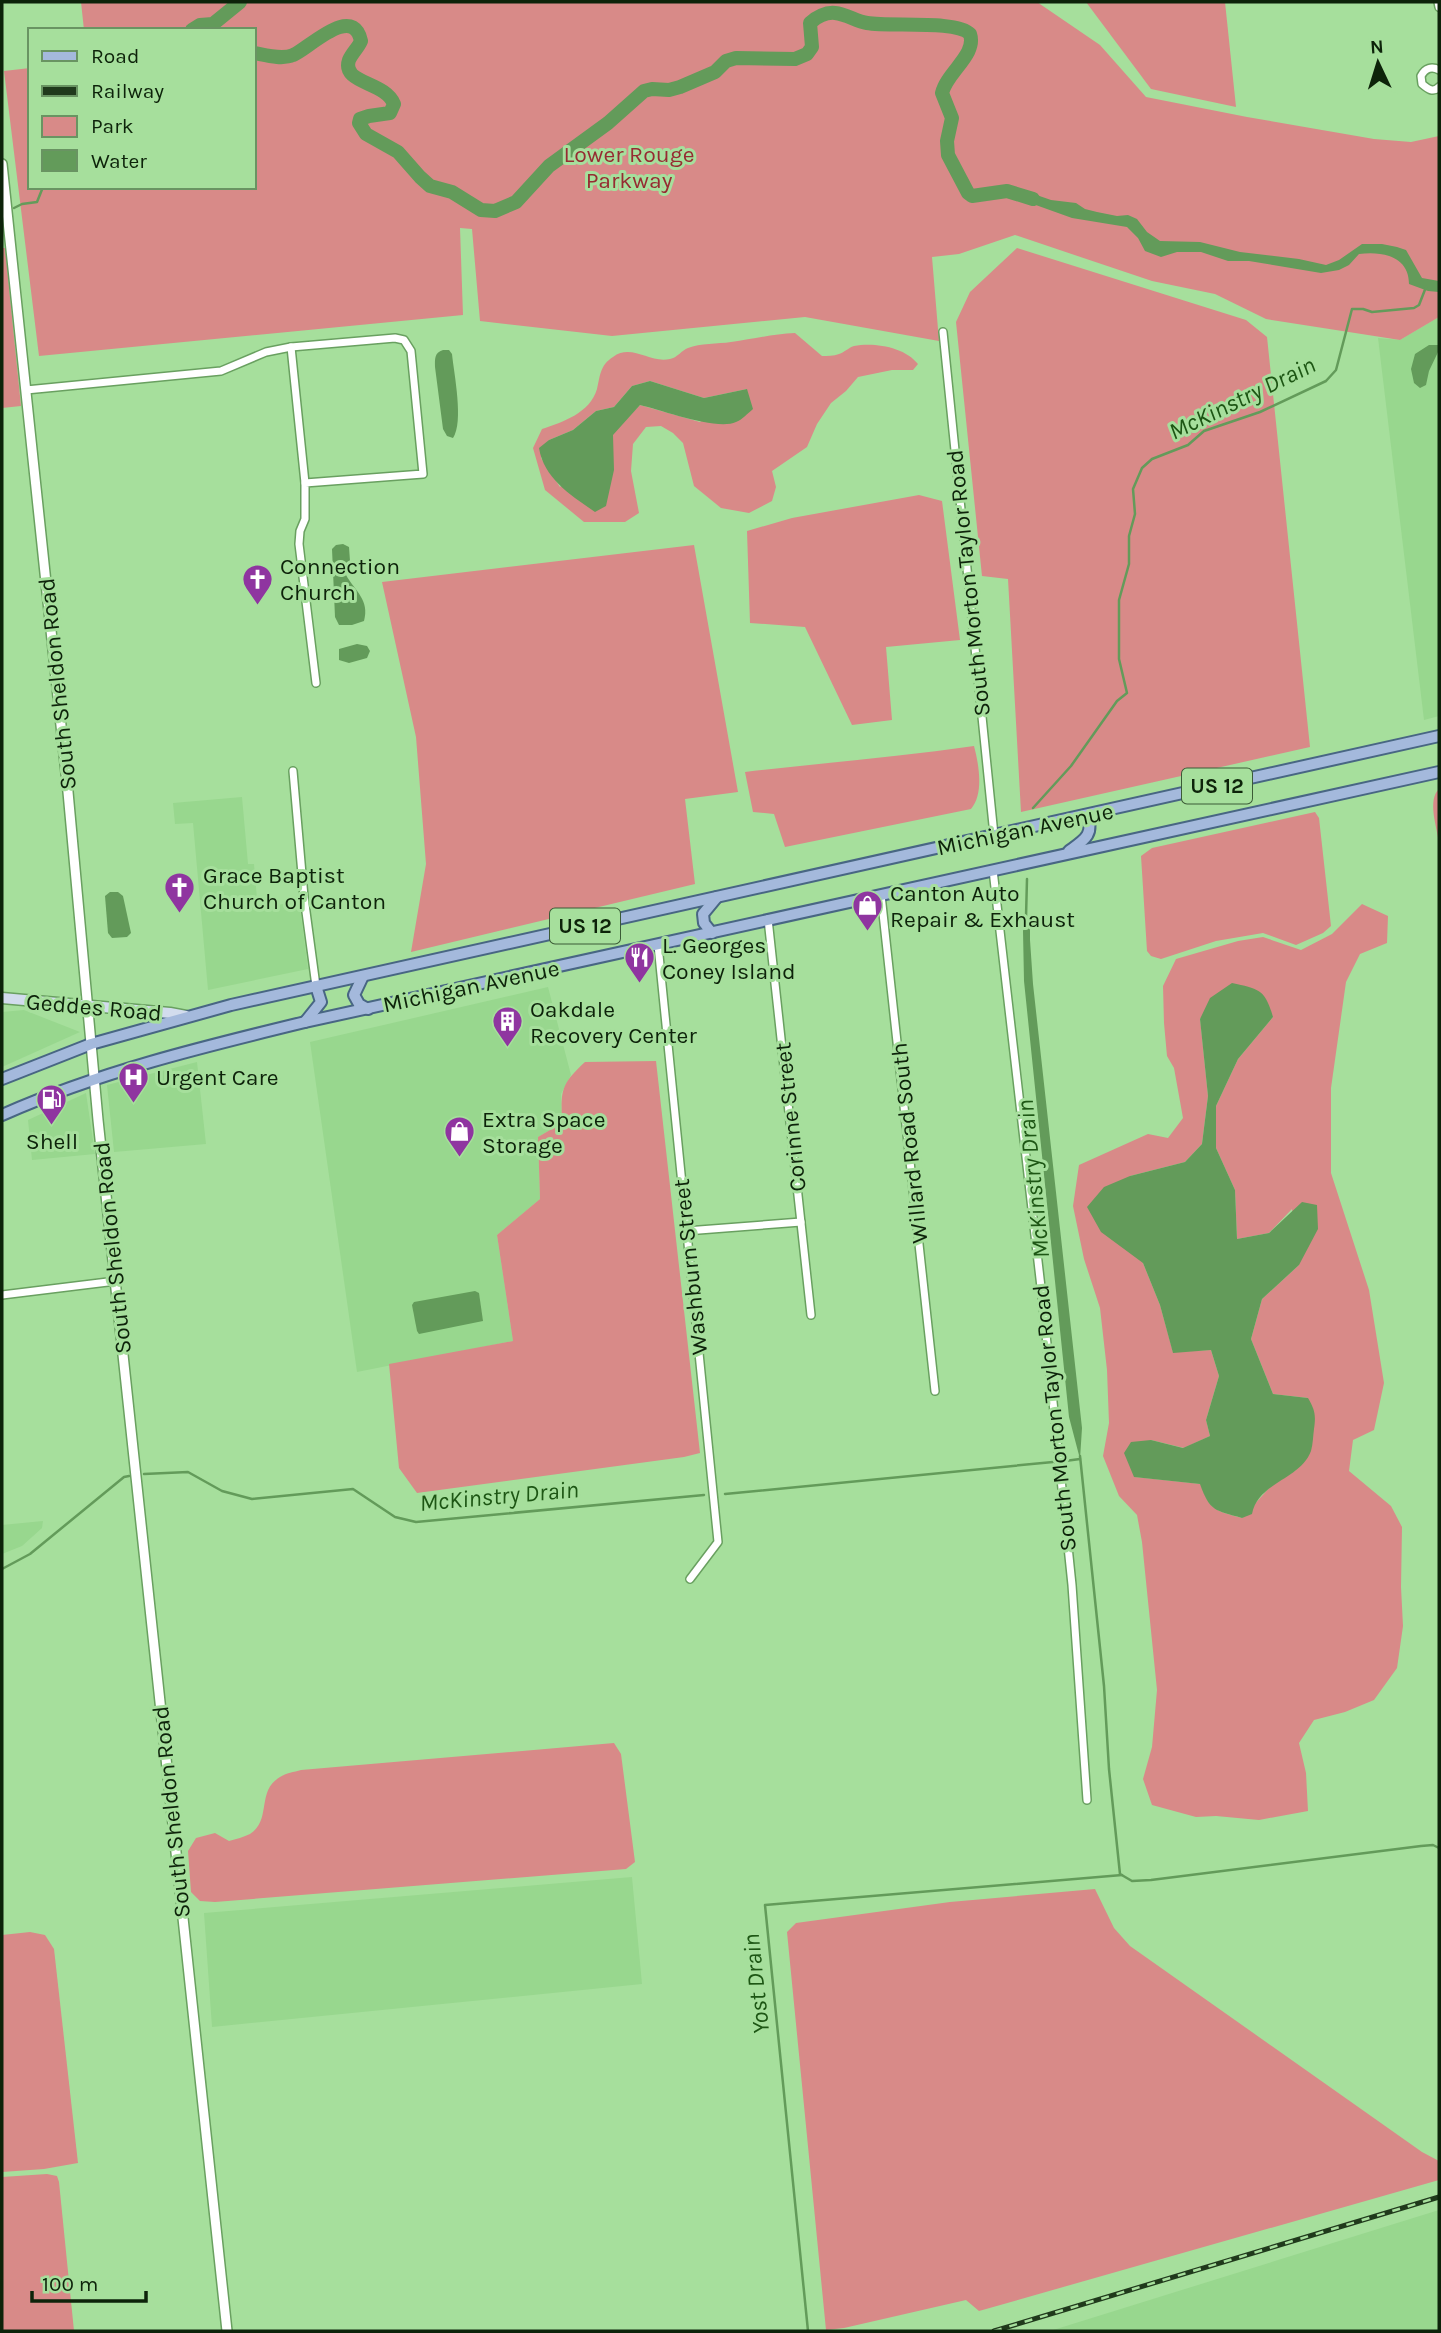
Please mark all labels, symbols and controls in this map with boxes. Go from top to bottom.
legend [28,28,256,189]
north arrow [1343,28,1413,98]
text: N [1369,36,1384,58]
text: Road [91,44,139,68]
text: Railway [91,79,164,103]
text: Park [91,114,134,138]
park label: Lower Rouge Parkway [564,141,694,194]
text: Water [91,149,147,173]
water label: McKinstry Drain [1164,350,1320,446]
street label: South Morton Taylor Road [941,448,996,718]
place label: Connection Church [280,553,400,606]
church icon: Connection Church [240,562,274,606]
street label: South Sheldon Road [33,577,82,791]
road number: US 12 [1182,768,1252,804]
street label: Michigan Avenue [934,798,1116,861]
place label: Grace Baptist Church of Canton [203,862,386,915]
church icon: Grace Baptist Church of Canton [163,871,197,915]
place label: Canton Auto Repair & Exhaust [890,880,1075,933]
shop icon: Canton Auto Repair & Exhaust [850,889,884,933]
road number: US 12 [550,908,620,944]
place label: L. Georges Coney Island [662,932,796,985]
restaurant icon: L. Georges Coney Island [622,941,656,985]
street label: Michigan Avenue [380,955,562,1018]
street label: Geddes Road [25,988,163,1027]
place label: Oakdale Recovery Center [530,996,697,1049]
building icon: Oakdale Recovery Center [490,1005,524,1049]
street label: Corinne Street [769,1041,812,1193]
street label: Willard Road South [886,1041,933,1245]
hospital icon: Urgent Care [116,1060,150,1104]
place label: Urgent Care [156,1064,279,1091]
fuel station icon: Shell [35,1083,69,1127]
water label: McKinstry Drain [1011,1098,1055,1260]
place label: Extra Space Storage [482,1106,605,1159]
shop icon: Extra Space Storage [442,1115,476,1159]
place label: Shell [26,1128,78,1155]
street label: South Sheldon Road [88,1141,137,1355]
street label: Washburn Street [668,1177,713,1356]
street label: South Morton Taylor Road [1027,1283,1082,1553]
water label: McKinstry Drain [418,1475,580,1517]
street label: South Sheldon Road [147,1705,196,1919]
water label: Yost Drain [737,1932,775,2036]
scale bar [32,2260,145,2304]
text: 100 m [42,2272,99,2296]

